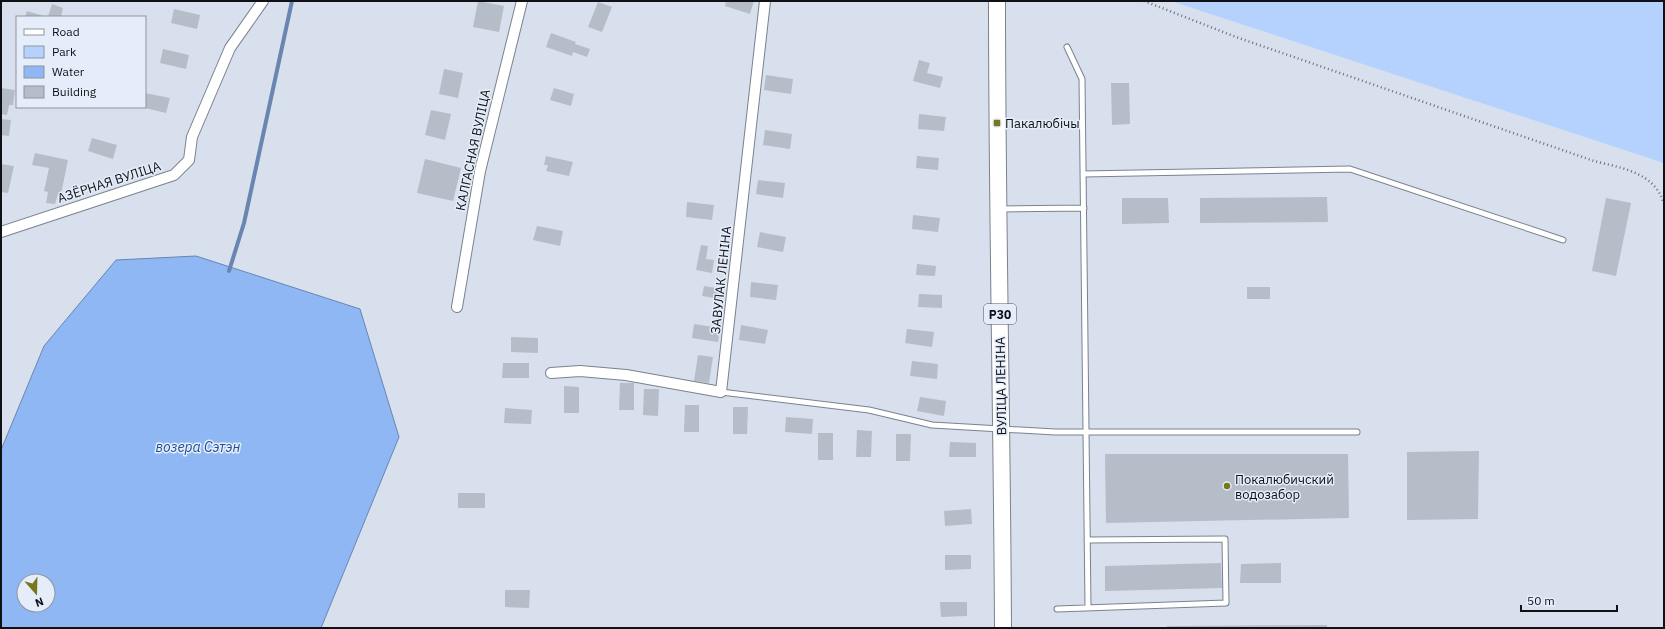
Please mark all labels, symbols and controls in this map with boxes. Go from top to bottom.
legend [16,16,146,108]
text: Road [52,24,80,39]
text: Park [52,44,77,59]
text: Water [52,64,85,79]
text: Building [52,84,97,99]
street label: КАЛГАСНАЯ ВУЛІЦА [452,87,494,212]
place label: Пакалюбічы [1005,115,1080,132]
marker: Пакалюбічы [992,118,1002,128]
street label: АЗЁРНАЯ ВУЛІЦА [55,157,163,207]
street label: ЗАВУЛАК ЛЕНІНА [707,224,735,335]
road number: Р30 [984,304,1016,324]
street label: ВУЛІЦА ЛЕНІНА [992,336,1010,436]
water label: возера Сэтэн [156,438,241,456]
place label: Покалюбичский водозабор [1235,471,1334,503]
marker: Покалюбичский водозабор [1222,481,1232,491]
north arrow [16,573,56,613]
scale bar [1521,587,1617,613]
text: 50 m [1527,593,1555,608]
text: N [33,594,46,610]

